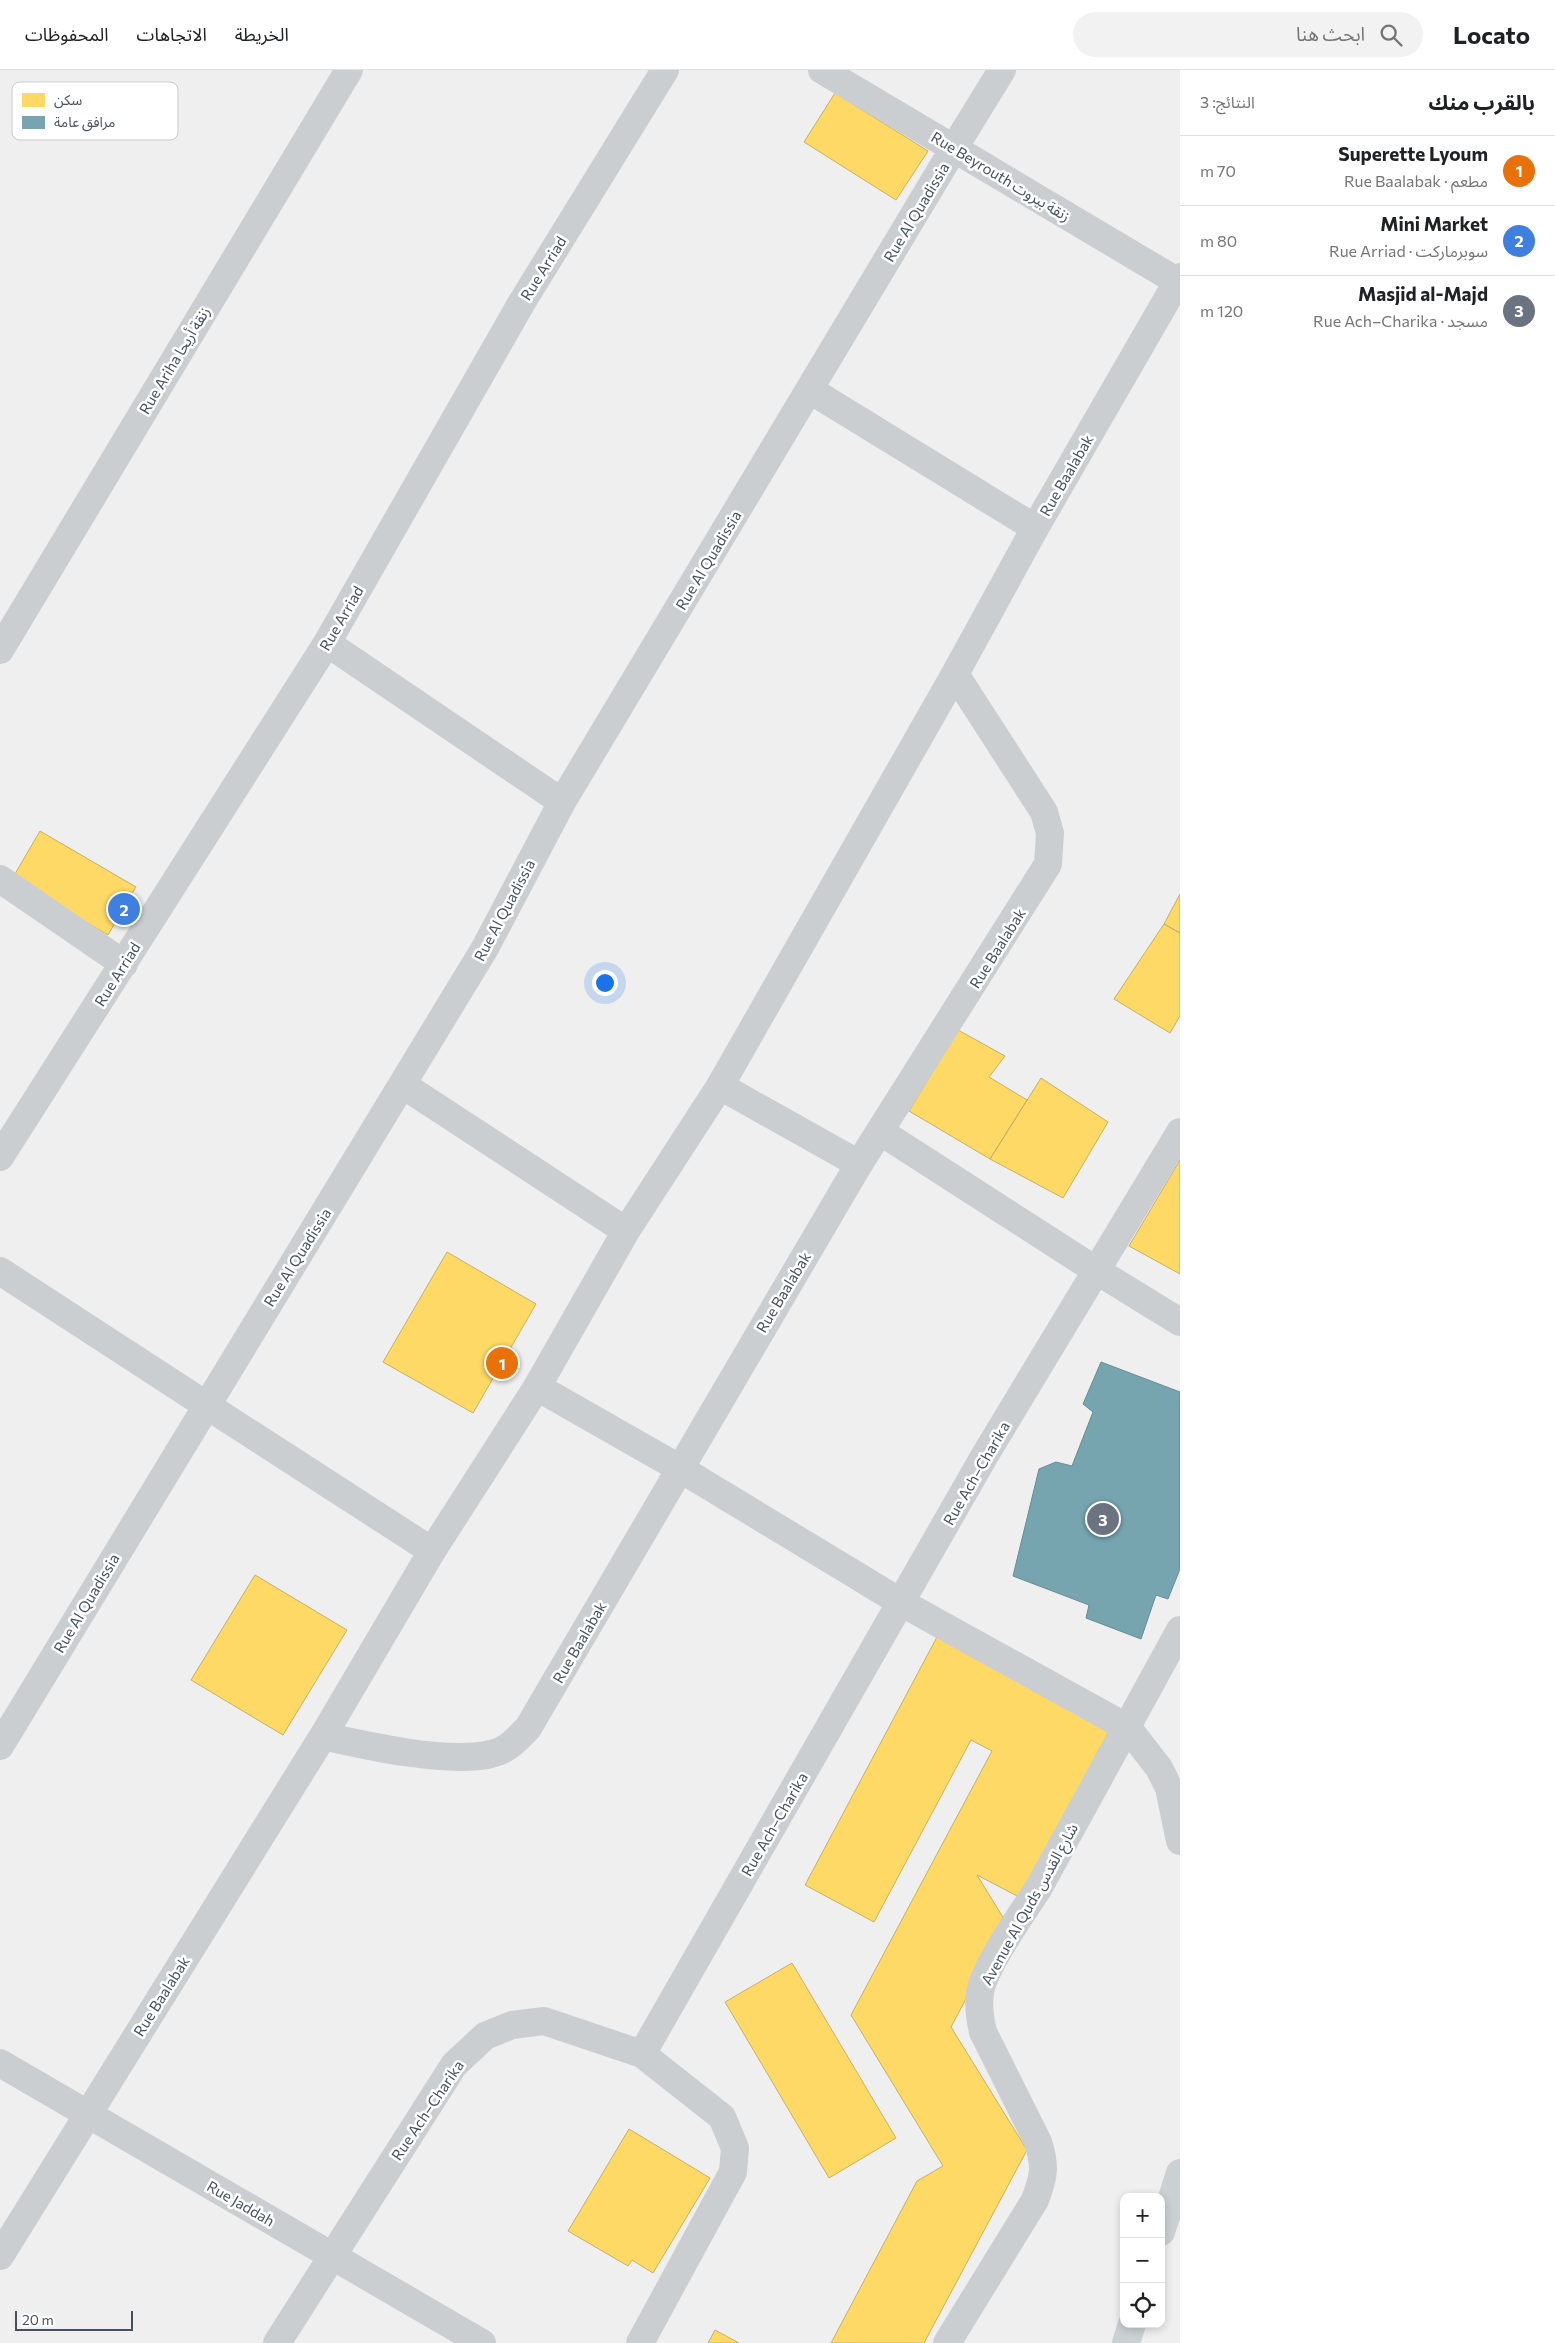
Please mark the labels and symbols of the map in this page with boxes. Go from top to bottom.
legend [12,82,178,140]
text: سكن [54,91,82,109]
text: مرافق عامة [54,113,115,132]
street label: Rue Beyrouth زنقة بيروت [928,127,1074,225]
street label: Rue Al Quadissia [879,159,953,265]
street label: Rue Arriad [516,233,570,303]
street label: Rue Ariha زنقة أريحا [135,303,214,418]
street label: Rue Baalabak [1035,431,1097,519]
street label: Rue Al Quadissia [671,507,745,613]
street label: Rue Arriad [315,582,367,654]
street label: Rue Al Quadissia [470,856,538,964]
pin: 2 [108,890,140,928]
street label: Rue Baalabak [965,905,1029,991]
street label: Rue Arriad [90,939,144,1009]
your location [592,970,618,996]
street label: Rue Al Quadissia [260,1205,334,1309]
street label: Rue Baalabak [752,1248,814,1336]
pin: 1 [486,1344,518,1382]
street label: Rue Ach–Charika [939,1418,1013,1528]
pin: 3 [1087,1500,1119,1538]
street label: Rue Al Quadissia [49,1550,123,1656]
street label: Rue Baalabak [548,1598,610,1686]
street label: Rue Ach–Charika [737,1769,811,1879]
street label: Avenue Al Quds شارع القدس [977,1820,1085,1990]
street label: Rue Baalabak [129,1953,193,2039]
street label: Rue Ach–Charika [387,2057,467,2163]
street label: Rue Jaddah [204,2176,278,2230]
scale bar [15,2308,132,2331]

